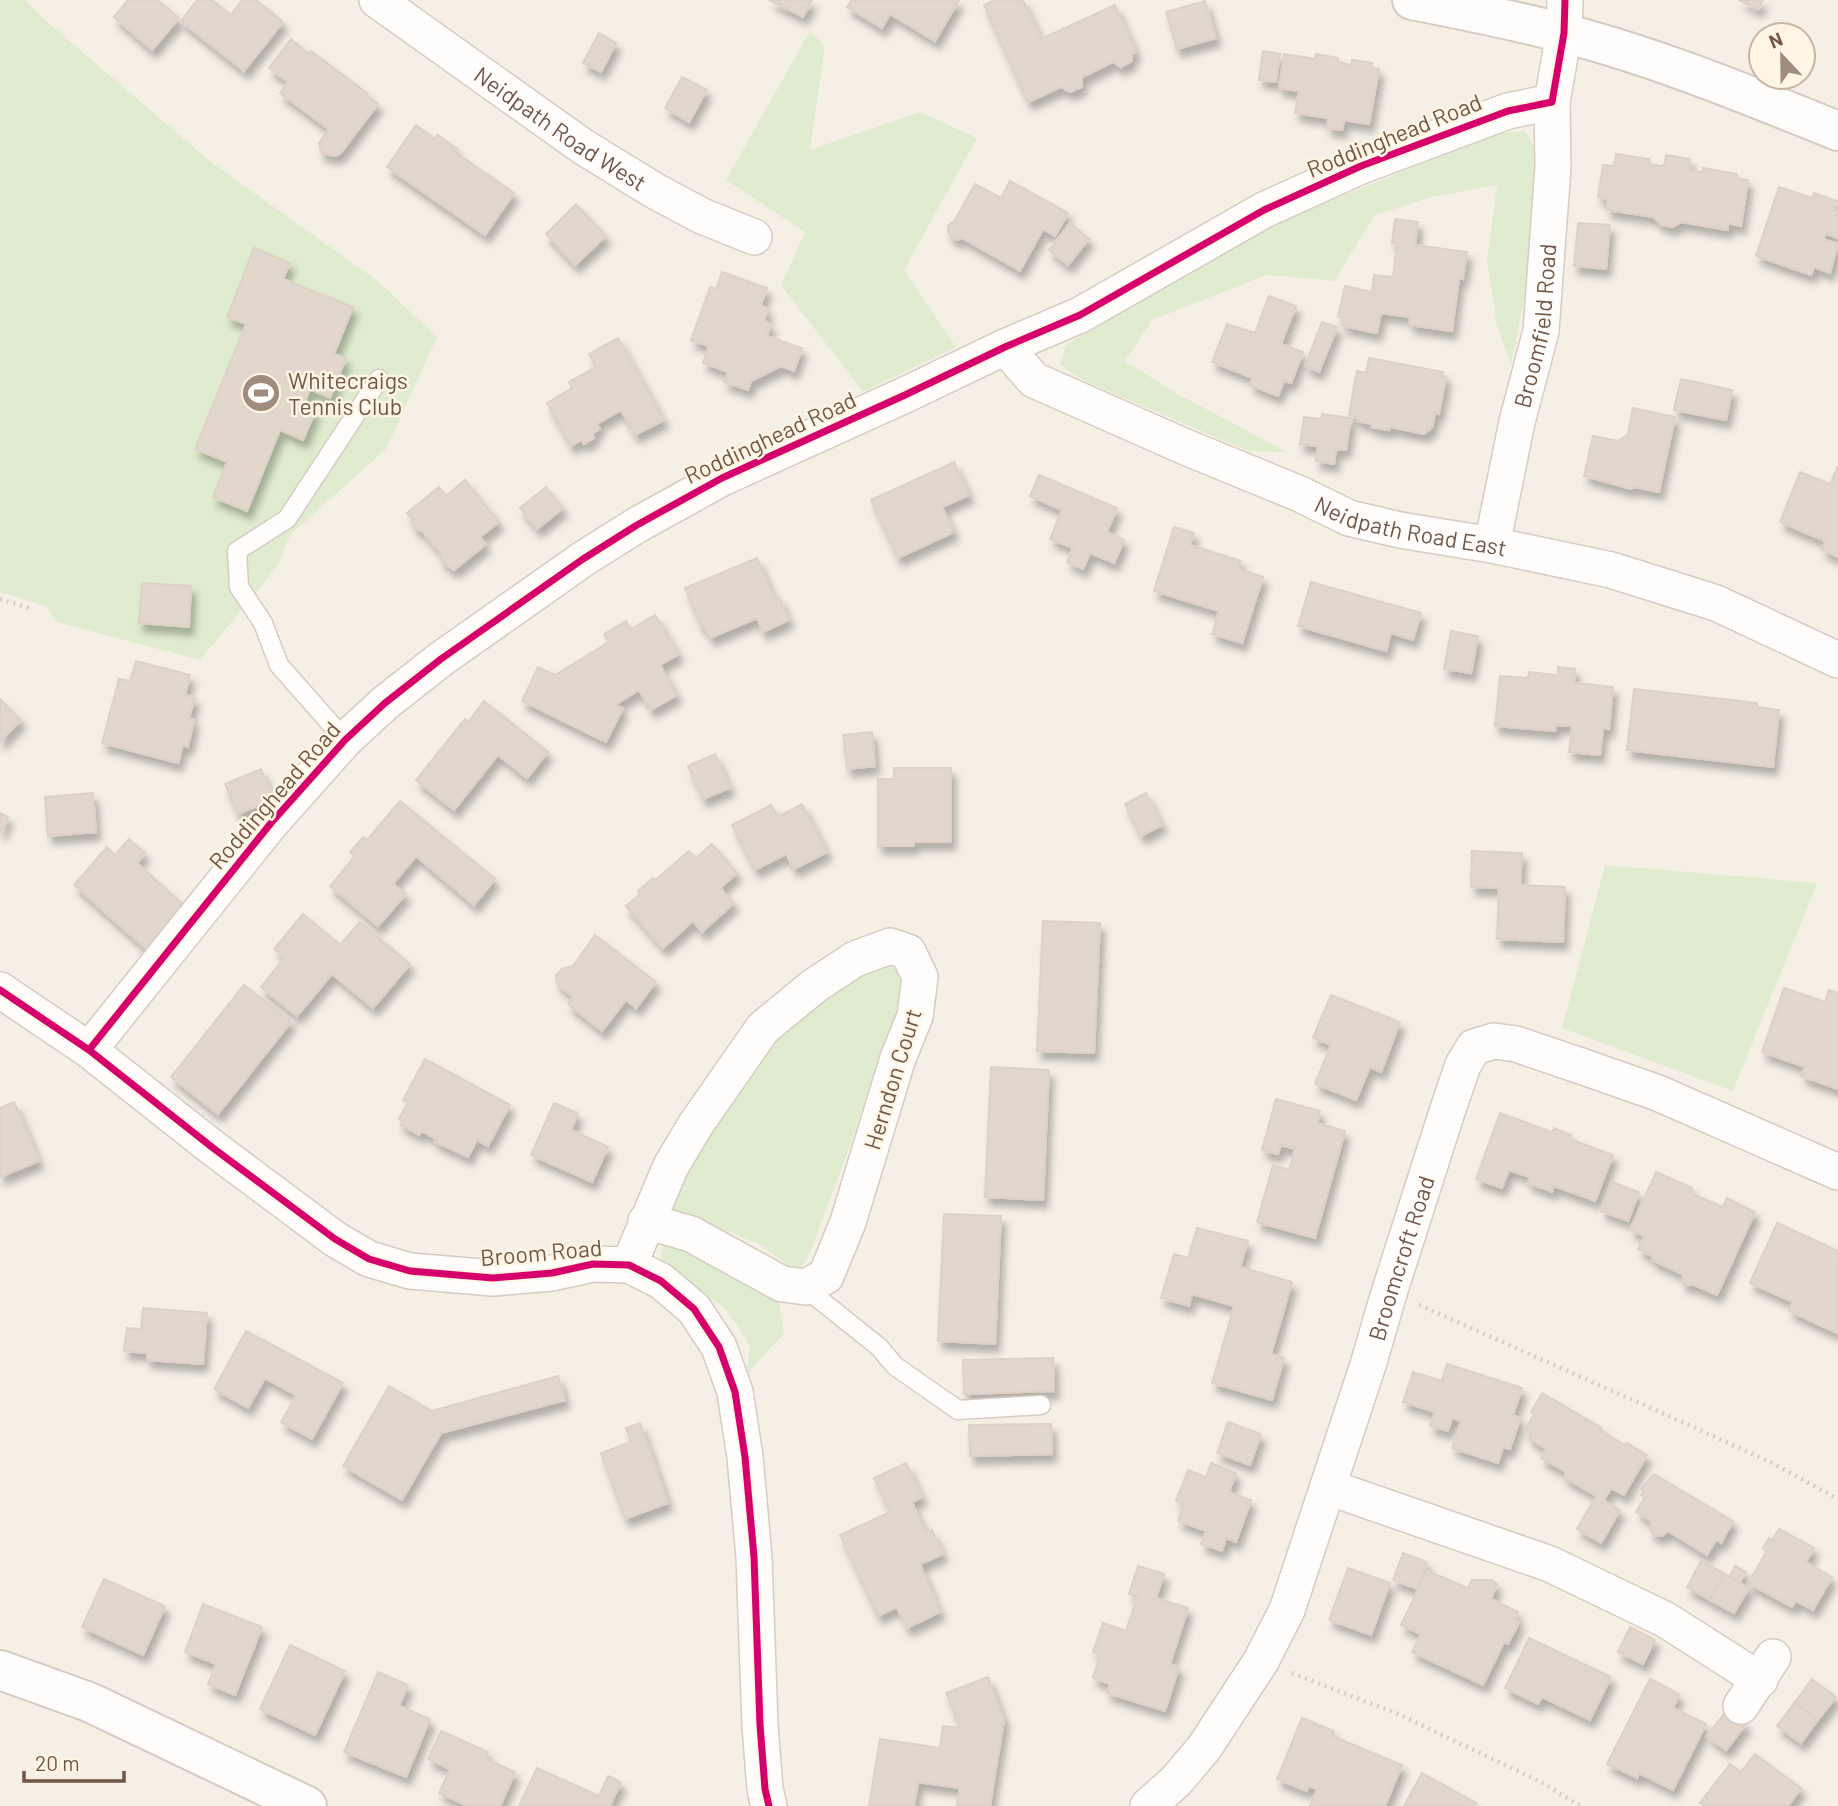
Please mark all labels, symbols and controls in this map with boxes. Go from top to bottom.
north arrow [1747,21,1817,91]
text: N [1765,27,1786,53]
street label: Neidpath Road West [469,60,652,196]
street label: Roddinghead Road [1302,87,1486,183]
street label: Broomfield Road [1507,243,1561,411]
place label: Whitecraigs Tennis Club [288,366,408,420]
sports icon: Whitecraigs Tennis Club [240,372,282,414]
street label: Roddinghead Road [680,385,860,489]
street label: Neidpath Road East [1310,489,1509,562]
street label: Roddinghead Road [202,715,346,875]
street label: Herndon Court [857,1005,927,1153]
street label: Broomcroft Road [1362,1172,1440,1344]
street label: Broom Road [479,1233,603,1271]
scale bar [24,1740,124,1784]
text: 20 m [35,1750,80,1775]

